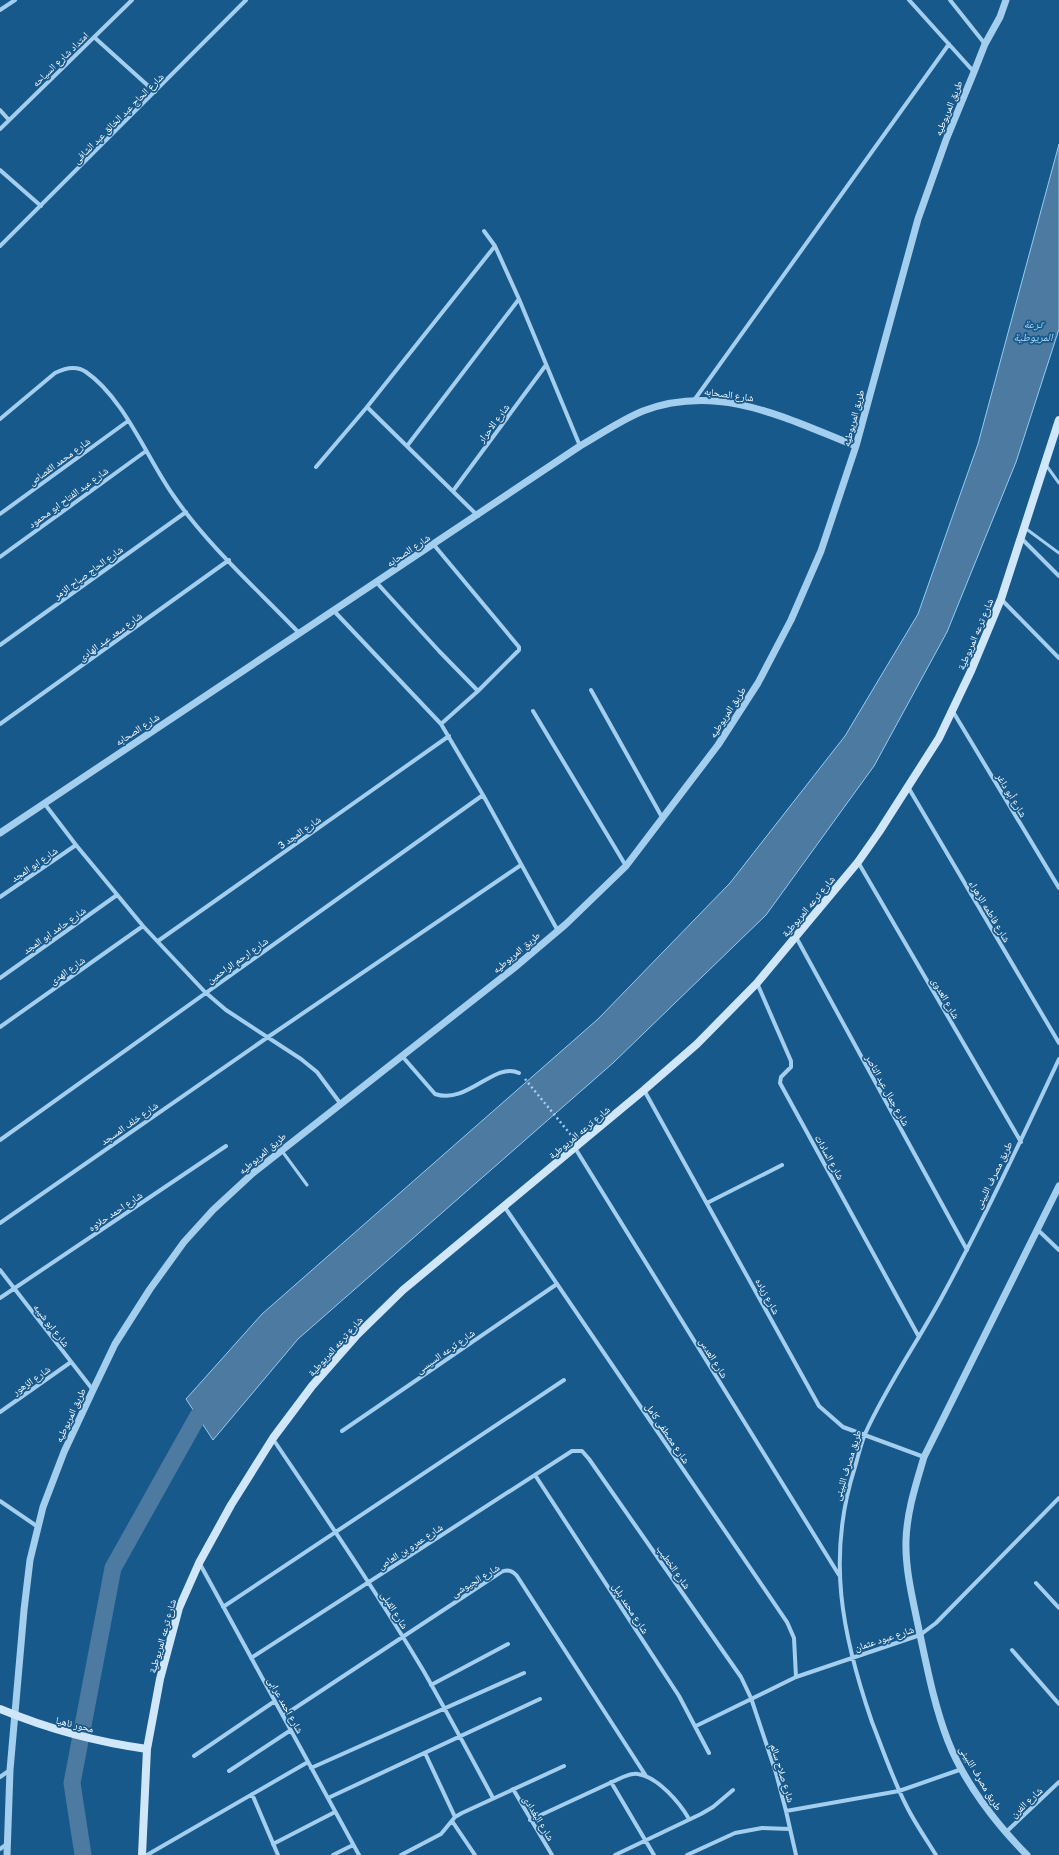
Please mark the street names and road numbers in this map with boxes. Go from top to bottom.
street label: امتداد شارع السياحه [30,30,92,90]
street label: شارع الحاج عبد الخالق عبد الشافى [71,71,168,167]
street label: طريق المريوطيه [932,79,966,138]
street label: شارع الصحابه [703,386,755,405]
street label: طريق المريوطيه [841,388,868,448]
street label: شارع الاحرار [475,401,513,447]
street label: شارع محمد القصاص [26,435,94,489]
street label: شارع عبد الفتاح ابو محمود [26,465,112,532]
street label: شارع الصحابه [384,532,434,571]
street label: شارع الحاج صباح الزمر [51,543,127,603]
street label: شارع ترعه المريوطية [956,597,997,672]
street label: شارع سعد عبد الهادى [77,610,146,665]
street label: طريق المريوطيه [707,684,750,741]
street label: شارع الصحابه [113,711,163,749]
street label: شارع أبو داغر [992,770,1030,821]
street label: شارع المجد 3 [276,813,324,853]
street label: شارع ابو المجد [9,845,61,886]
street label: شارع ترعه المريوطية [780,873,839,940]
street label: شارع فاطمه الزهراء [965,878,1013,946]
street label: شارع حامد ابو المجد [21,904,89,958]
street label: طريق المريوطيه [490,929,544,977]
street label: شارع ارحم الراحمين [204,935,272,987]
street label: شارع الهدى [48,954,89,988]
street label: شارع العدوى [928,976,962,1022]
street label: شارع جمال عبد الناصر [861,1052,912,1129]
street label: شارع خلف المسجد [99,1099,162,1149]
street label: شارع ترعه المريوطية [547,1103,614,1163]
street label: طريق المريوطيه [236,1130,290,1178]
street label: شارع السادات [811,1133,847,1183]
street label: طريق مصرف اللبينى [972,1140,1016,1211]
street label: شارع احمد حلاوه [86,1189,146,1235]
street label: شارع زياده [751,1276,782,1317]
street label: شارع ابو شيبه [30,1302,72,1350]
street label: شارع ترعه المريوطية [306,1314,367,1380]
street label: شارع ترعه السيسى [414,1327,478,1377]
street label: شارع العدس [695,1336,730,1382]
street label: شارع الزهور [9,1363,54,1400]
street label: طريق المريوطيه [53,1386,90,1445]
street label: شارع مصطفى كامل [642,1401,692,1467]
street label: طريق مصرف اللبينى [832,1428,865,1502]
street label: شارع عمرو بن العاص [376,1521,446,1573]
street label: شارع الخطيب [653,1543,693,1593]
street label: شارع الجيوشى [449,1562,503,1601]
street label: شارع محمد بلبل [609,1581,651,1637]
street label: شارع القبلى [377,1590,411,1632]
street label: شارع ترعه المريوطية [147,1598,180,1675]
street label: شارع عبود عثمان [853,1624,916,1655]
street label: شارع احمد عرابى [264,1675,306,1737]
street label: محور ناهيا [54,1714,95,1737]
street label: شارع صلاح سالم [766,1743,797,1805]
street label: طريق مصرف اللبينى [955,1744,1004,1814]
street label: شارع الفرن [1008,1785,1046,1821]
street label: شارع البغدادى [519,1794,556,1844]

